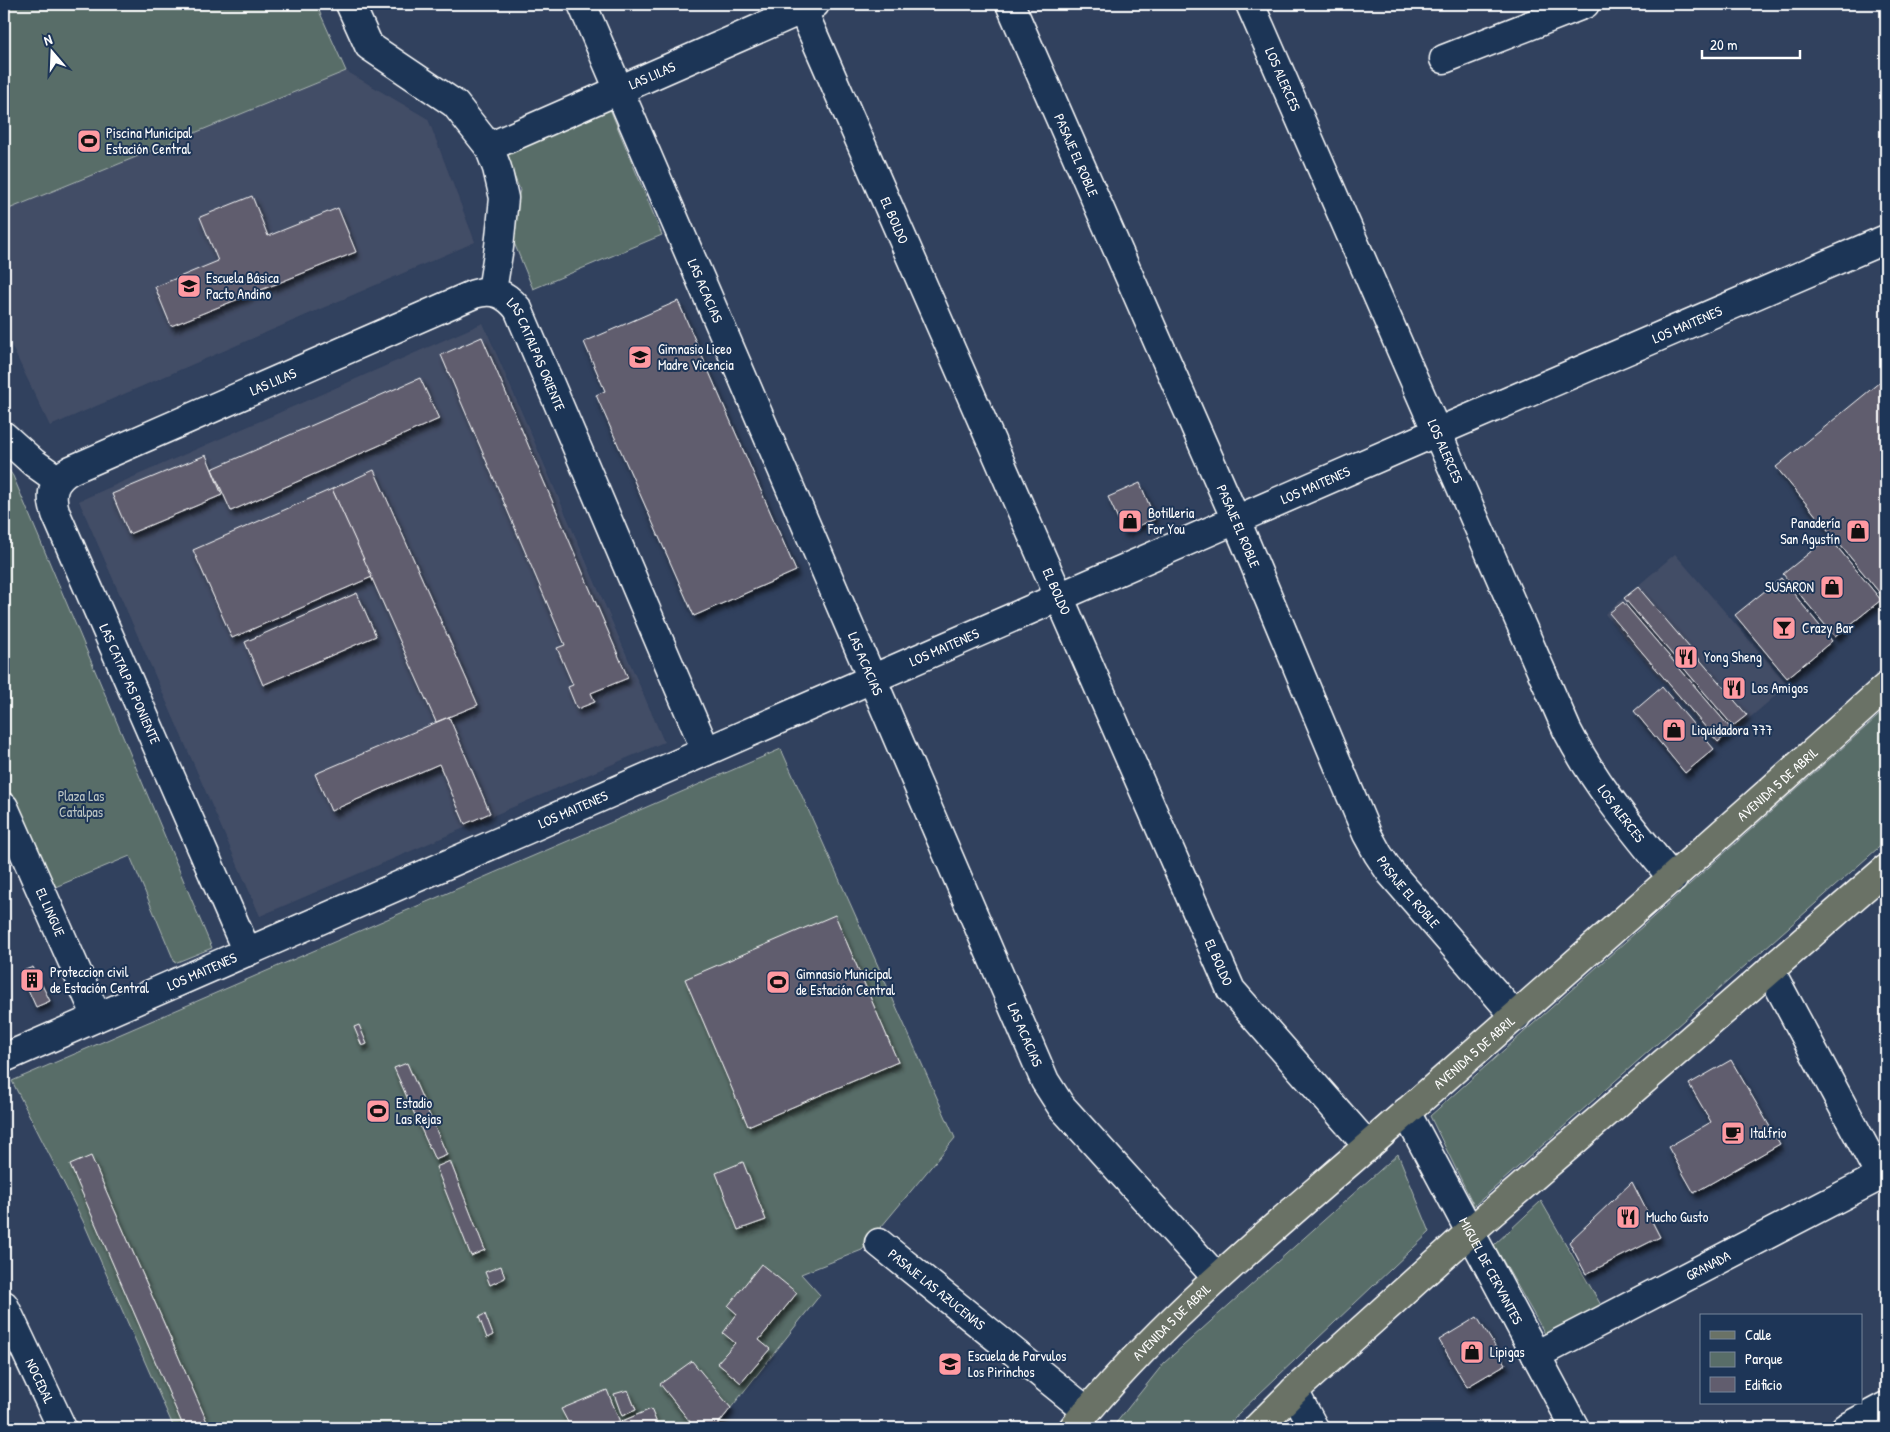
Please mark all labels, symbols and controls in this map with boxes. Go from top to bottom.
north arrow [28,28,78,78]
scale bar [1702,28,1800,60]
text: N [41,29,55,49]
text: 20 m [1710,34,1737,55]
street label: LOS ALERCES [1261,44,1306,114]
street label: LAS LILAS [626,56,678,94]
street label: PASAJE EL ROBLE [1050,110,1103,199]
place label: Piscina Municipal Estación Central [106,123,192,158]
sports icon: Piscina Municipal Estación Central [76,128,102,154]
street label: EL BOLDO [876,194,914,247]
street label: LAS ACACIAS [684,256,728,326]
place label: Escuela Básica Pacto Andino [206,268,279,303]
school or university icon: Escuela Básica Pacto Andino [176,273,202,299]
street label: LAS CATALPAS ORIENTE [503,293,570,413]
street label: LOS MAITENES [1649,300,1725,347]
place label: Gimnasio Liceo Madre Vicencia [658,339,734,374]
school or university icon: Gimnasio Liceo Madre Vicencia [627,344,653,370]
street label: LAS LILAS [247,363,300,400]
street label: LOS ALERCES [1423,416,1468,486]
street label: LOS MAITENES [1277,461,1353,508]
street label: PASAJE EL ROBLE [1213,481,1265,571]
place label: Botilleria For You [1147,503,1195,538]
shop icon: Botilleria For You [1117,508,1143,534]
place label: Panadería San Agustín [1780,513,1841,549]
shop icon: Panadería San Agustín [1845,518,1871,544]
street label: EL BOLDO [1039,565,1076,618]
shop icon: SUSARON [1819,574,1845,600]
place label: SUSARON [1765,577,1814,596]
bar icon: Crazy Bar [1771,615,1797,641]
place label: Crazy Bar [1802,618,1854,638]
street label: LAS CATALPAS PONIENTE [95,621,166,747]
street label: LOS MAITENES [906,623,982,670]
street label: LAS ACACIAS [844,629,888,699]
restaurant icon: Yong Sheng [1673,644,1699,670]
place label: Yong Sheng [1704,647,1762,667]
restaurant icon: Los Amigos [1721,675,1747,701]
place label: Los Amigos [1752,678,1808,698]
shop icon: Liquidadora 777 [1661,717,1687,743]
place label: Liquidadora 777 [1692,720,1773,740]
street label: AVENIDA 5 DE ABRIL [1733,743,1822,825]
street label: LOS ALERCES [1594,781,1650,847]
street label: LOS MAITENES [535,785,611,832]
park label: Plaza Las Catalpas [58,786,104,822]
street label: PASAJE EL ROBLE [1373,852,1444,932]
street label: EL LINGUE [32,885,70,939]
street label: EL BOLDO [1201,936,1238,989]
street label: LOS MAITENES [164,947,240,995]
place label: Proteccion civil de Estación Central [50,962,149,997]
place label: Gimnasio Municipal de Estación Central [796,964,895,999]
building icon: Proteccion civil de Estación Central [19,967,45,993]
sports icon: Gimnasio Municipal de Estación Central [765,969,791,995]
street label: LAS ACACIAS [1004,1000,1048,1070]
street label: AVENIDA 5 DE ABRIL [1429,1011,1519,1093]
place label: Estadio Las Rejas [396,1093,441,1129]
sports icon: Estadio Las Rejas [365,1098,391,1124]
cafe icon: Italfrio [1720,1120,1746,1146]
place label: Italfrio [1750,1123,1787,1142]
restaurant icon: Mucho Gusto [1615,1204,1641,1230]
place label: Mucho Gusto [1646,1207,1709,1226]
street label: MIGUEL DE CERVANTES [1455,1214,1528,1328]
street label: PASAJE LAS AZUCENAS [884,1244,990,1334]
street label: GRANADA [1682,1246,1734,1284]
street label: AVENIDA 5 DE ABRIL [1128,1279,1215,1364]
legend [1700,1314,1862,1404]
text: Calle [1745,1324,1772,1345]
shop icon: Lipigas [1459,1339,1485,1365]
place label: Lipigas [1490,1342,1525,1362]
place label: Escuela de Parvulos Los Pirinchos [968,1346,1066,1381]
text: Parque [1745,1348,1783,1369]
school or university icon: Escuela de Parvulos Los Pirinchos [937,1351,963,1377]
street label: NOCEDAL [21,1355,59,1406]
text: Edificio [1745,1374,1782,1395]

